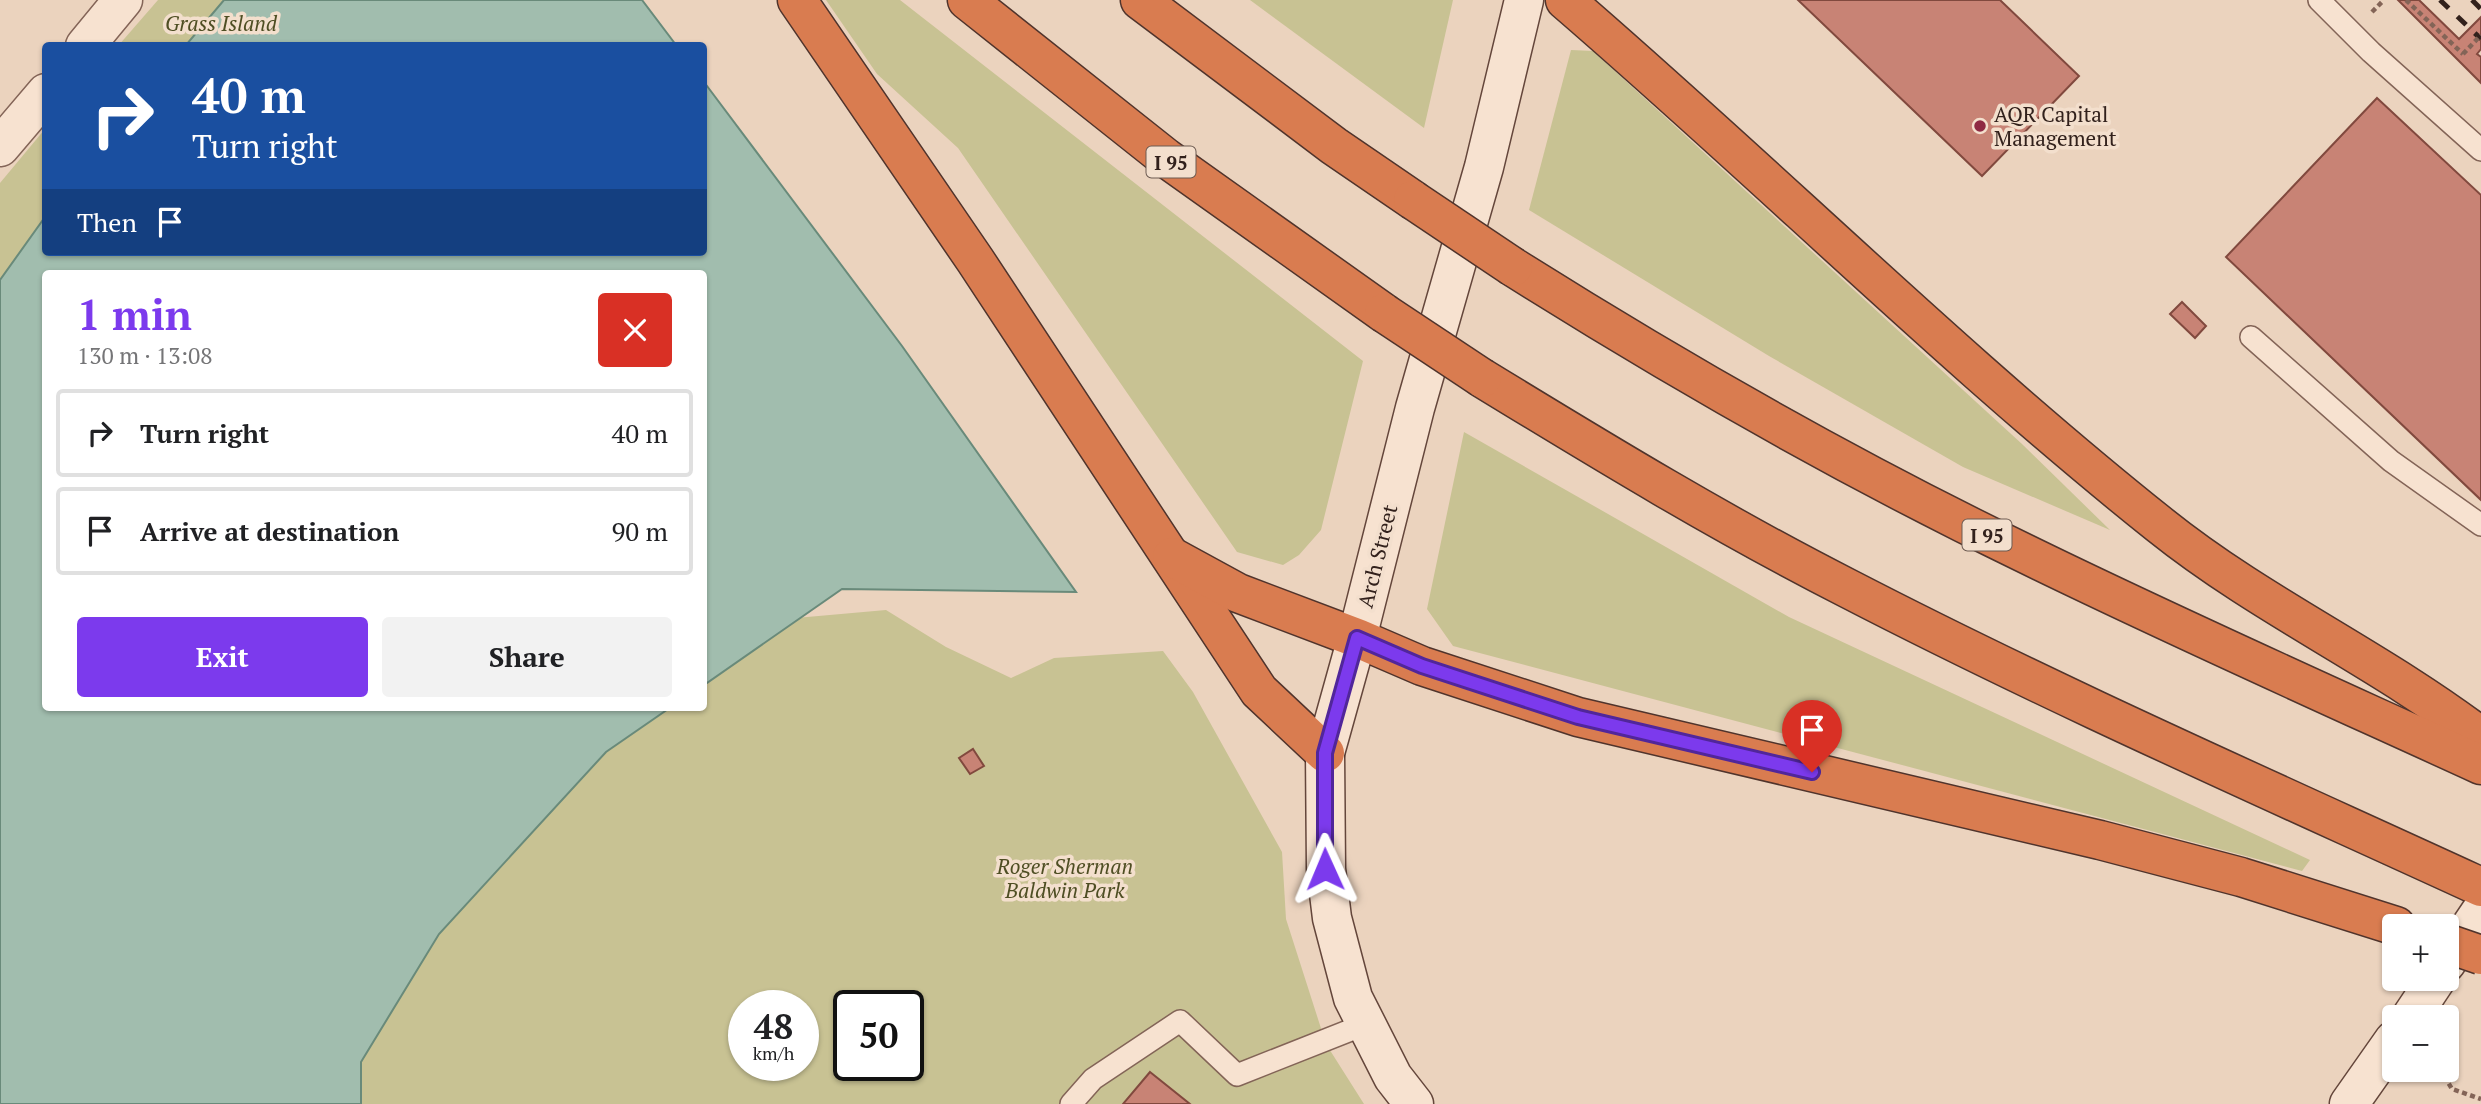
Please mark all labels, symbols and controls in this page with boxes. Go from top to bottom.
park label: Grass Island [165,9,278,37]
text: 40 m [192,62,306,127]
icon: right [77,70,168,161]
place label: AQR Capital Management [1994,100,2117,152]
marker: AQR Capital Management [1972,118,1988,134]
text: Turn right [192,125,338,167]
road number: I 95 [1146,146,1196,178]
icon: arrive [151,203,189,241]
text: Then [77,205,137,239]
text: 1 min [77,286,192,342]
button: close [598,293,672,367]
text: 130 m · 13:08 [77,340,212,371]
icon: right [81,414,119,452]
text: Turn right [140,416,269,450]
text: 40 m [612,416,668,450]
street label: Arch Street [1351,501,1403,611]
icon: arrive [81,512,119,550]
text: Arrive at destination [140,514,399,548]
text: 90 m [612,514,668,548]
road number: I 95 [1962,520,2011,550]
button: Exit [77,617,368,697]
button: Share [382,617,672,697]
pin [1782,700,1842,772]
icon: arrive [1793,711,1831,749]
position arrow [1288,832,1362,906]
park label: Roger Sherman Baldwin Park [996,852,1133,904]
map controls [2382,914,2459,1082]
button: + [2382,914,2459,991]
speed limit sign: 50 [833,990,924,1081]
text: 48 [754,1003,793,1049]
button: − [2382,1005,2459,1082]
text: km/h [753,1041,794,1065]

